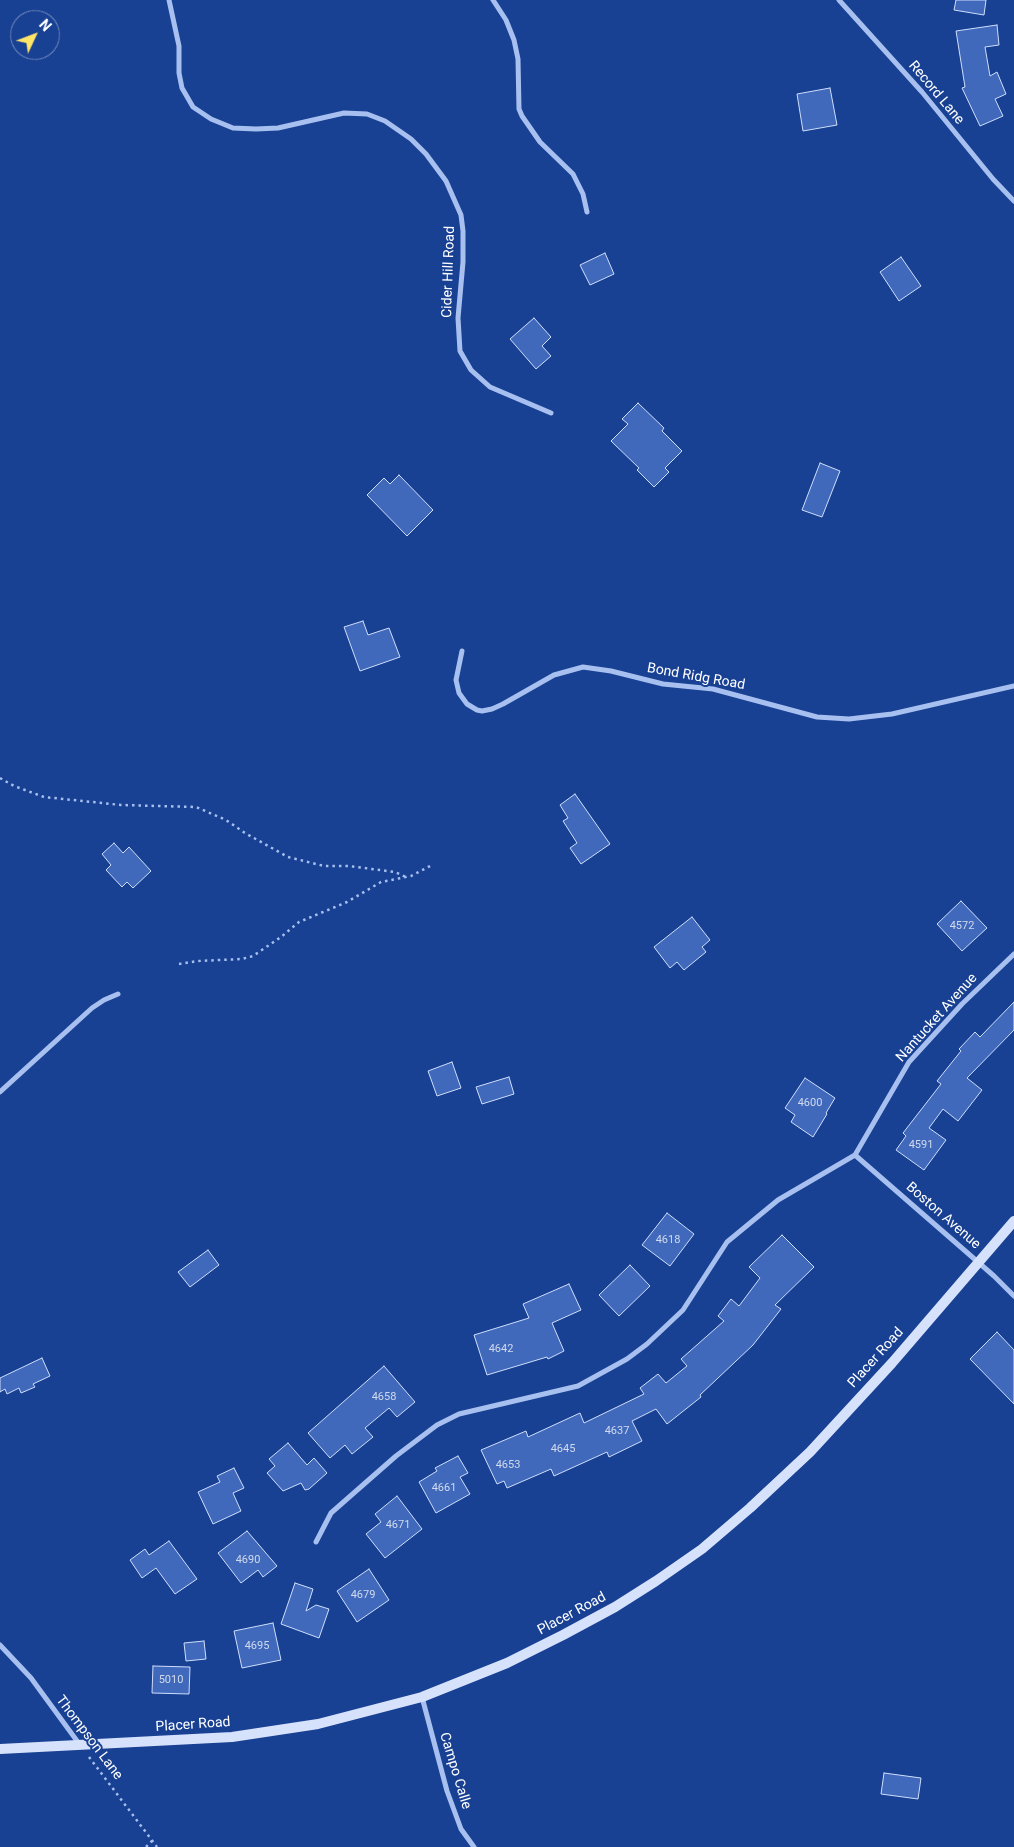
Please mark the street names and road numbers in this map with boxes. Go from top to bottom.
street label: Record Lane [905,58,967,128]
street label: Cider Hill Road [439,226,459,318]
street label: Bond Ridg Road [646,660,746,694]
street label: Nantucket Avenue [893,970,981,1066]
street label: Boston Avenue [902,1179,984,1253]
street label: Placer Road [845,1325,907,1391]
street label: Placer Road [535,1589,609,1639]
street label: Thompson Lane [52,1693,126,1783]
street label: Placer Road [155,1714,231,1736]
street label: Campo Calle [435,1731,475,1811]

